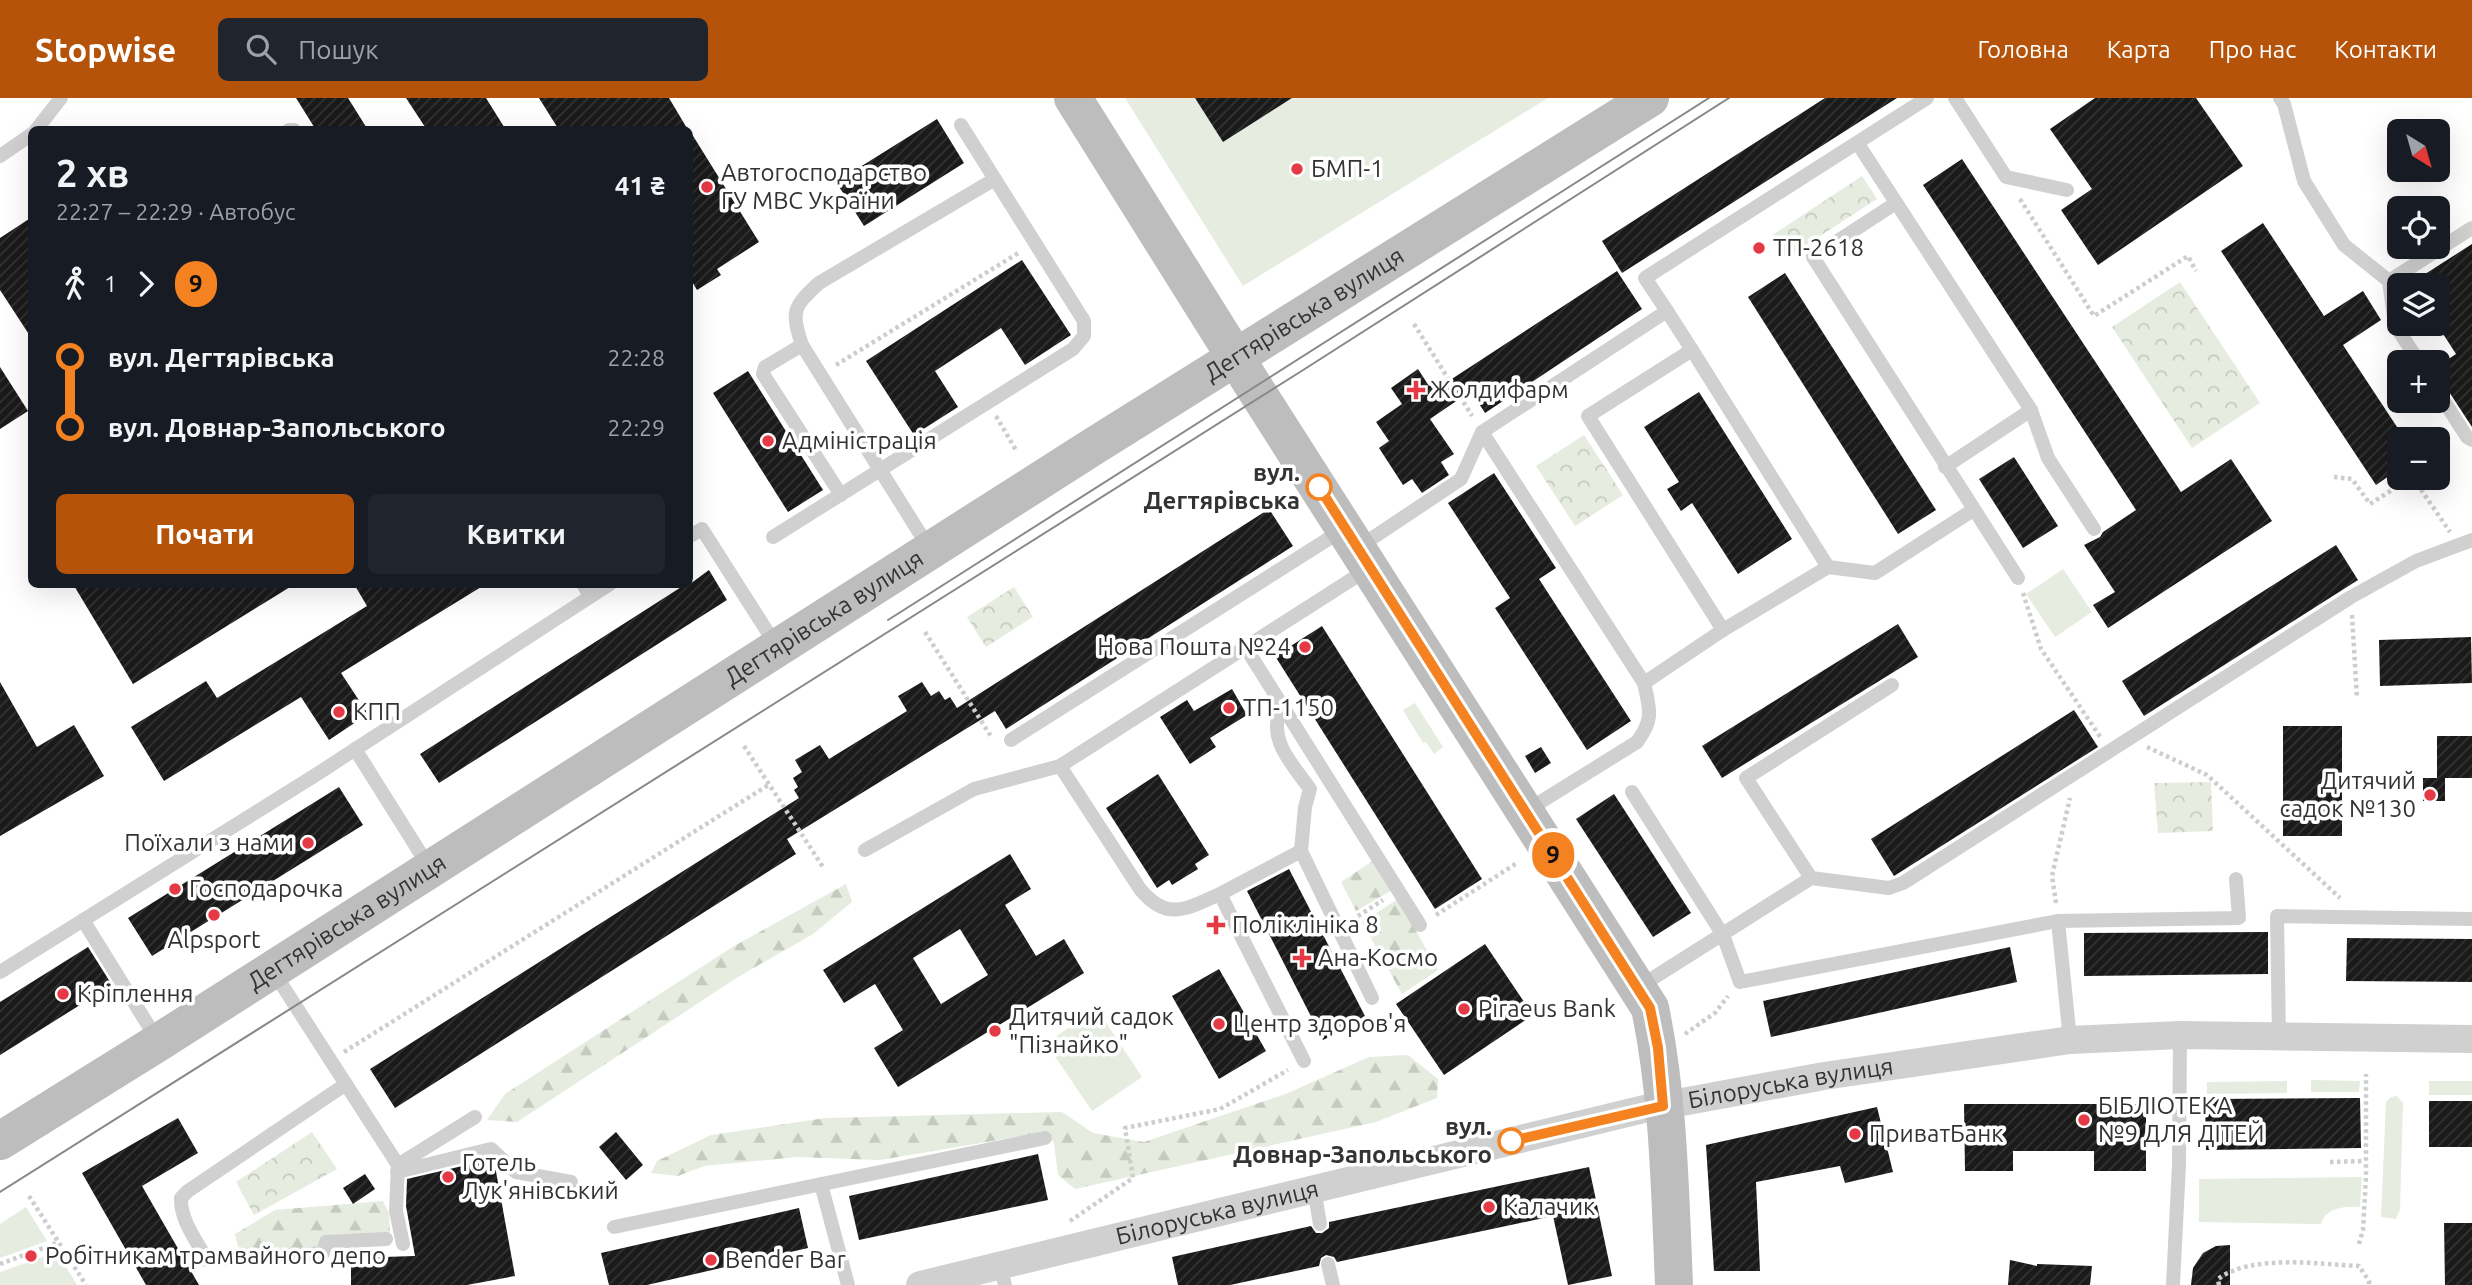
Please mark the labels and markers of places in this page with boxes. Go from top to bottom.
place label: БМП-1 [1311,155,1384,182]
place label: Автогосподарство ГУ МВС України [721,159,927,214]
marker: БМП-1 [1289,161,1305,177]
marker: Автогосподарство ГУ МВС України [699,179,715,195]
place label: ТП-2618 [1773,234,1864,261]
marker: ТП-2618 [1751,240,1767,256]
place label: Жолдифарм [1430,376,1569,403]
marker: Жолдифарм [1408,382,1424,398]
place label: Адміністрація [782,427,937,454]
marker: Адміністрація [760,433,776,449]
place label: вул. Дегтярівська [1144,459,1300,514]
marker: вул. Дегтярівська [1306,474,1332,500]
place label: Нова Пошта №24 [1097,633,1291,660]
marker: Нова Пошта №24 [1297,639,1313,655]
place label: ТП-1150 [1243,694,1334,721]
place label: КПП [353,698,401,725]
marker: ТП-1150 [1221,700,1237,716]
marker: КПП [331,704,347,720]
place label: Дитячий садок №130 [2280,767,2416,822]
marker: Дитячий садок №130 [2422,787,2438,803]
place label: Поїхали з нами [124,829,294,856]
marker: Поїхали з нами [300,835,316,851]
place label: Господарочка [189,875,343,902]
marker: Господарочка [167,881,183,897]
marker: Alpsport [206,907,222,923]
place label: Поліклініка 8 [1232,911,1379,938]
marker: Поліклініка 8 [1206,915,1226,935]
place label: Alpsport [168,926,261,953]
place label: Ана-Космо [1318,944,1438,971]
marker: Ана-Космо [1292,948,1312,968]
place label: Кріплення [77,980,194,1007]
marker: Кріплення [55,986,71,1002]
place label: Piraeus Bank [1478,995,1616,1022]
marker: Piraeus Bank [1456,1001,1472,1017]
place label: Дитячий садок "Пізнайко" [1009,1003,1174,1058]
place label: Центр здоров'я [1233,1010,1406,1037]
marker: Центр здоров'я [1211,1016,1227,1032]
marker: Дитячий садок "Пізнайко" [987,1023,1003,1039]
place label: БІБЛІОТЕКА №9 ДЛЯ ДІТЕЙ [2098,1092,2265,1147]
marker: БІБЛІОТЕКА №9 ДЛЯ ДІТЕЙ [2076,1112,2092,1128]
place label: вул. Довнар-Запольського [1233,1113,1492,1168]
place label: ПриватБанк [1869,1120,2004,1147]
marker: ПриватБанк [1847,1126,1863,1142]
marker: вул. Довнар-Запольського [1498,1128,1524,1154]
place label: Готель Лук'янівський [462,1149,619,1204]
marker: Готель Лук'янівський [440,1169,456,1185]
place label: Калачик [1503,1193,1595,1220]
marker: Калачик [1481,1199,1497,1215]
place label: Робітникам трамвайного депо [45,1242,386,1269]
place label: Bender Bar [725,1246,846,1273]
marker: Робітникам трамвайного депо [23,1248,39,1264]
marker: Bender Bar [703,1252,719,1268]

